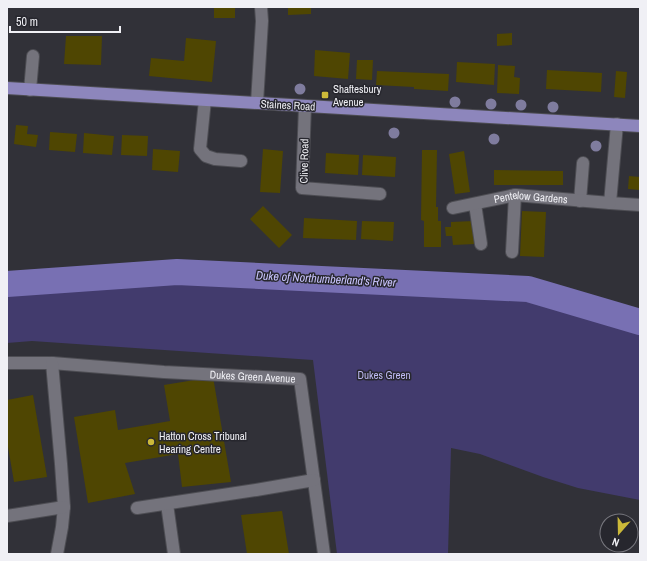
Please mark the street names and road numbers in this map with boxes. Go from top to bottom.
street label: Staines Road [260,97,316,113]
street label: Clive Road [297,139,311,183]
street label: Pentelow Gardens [492,188,569,206]
street label: Dukes Green Avenue [209,367,296,386]

